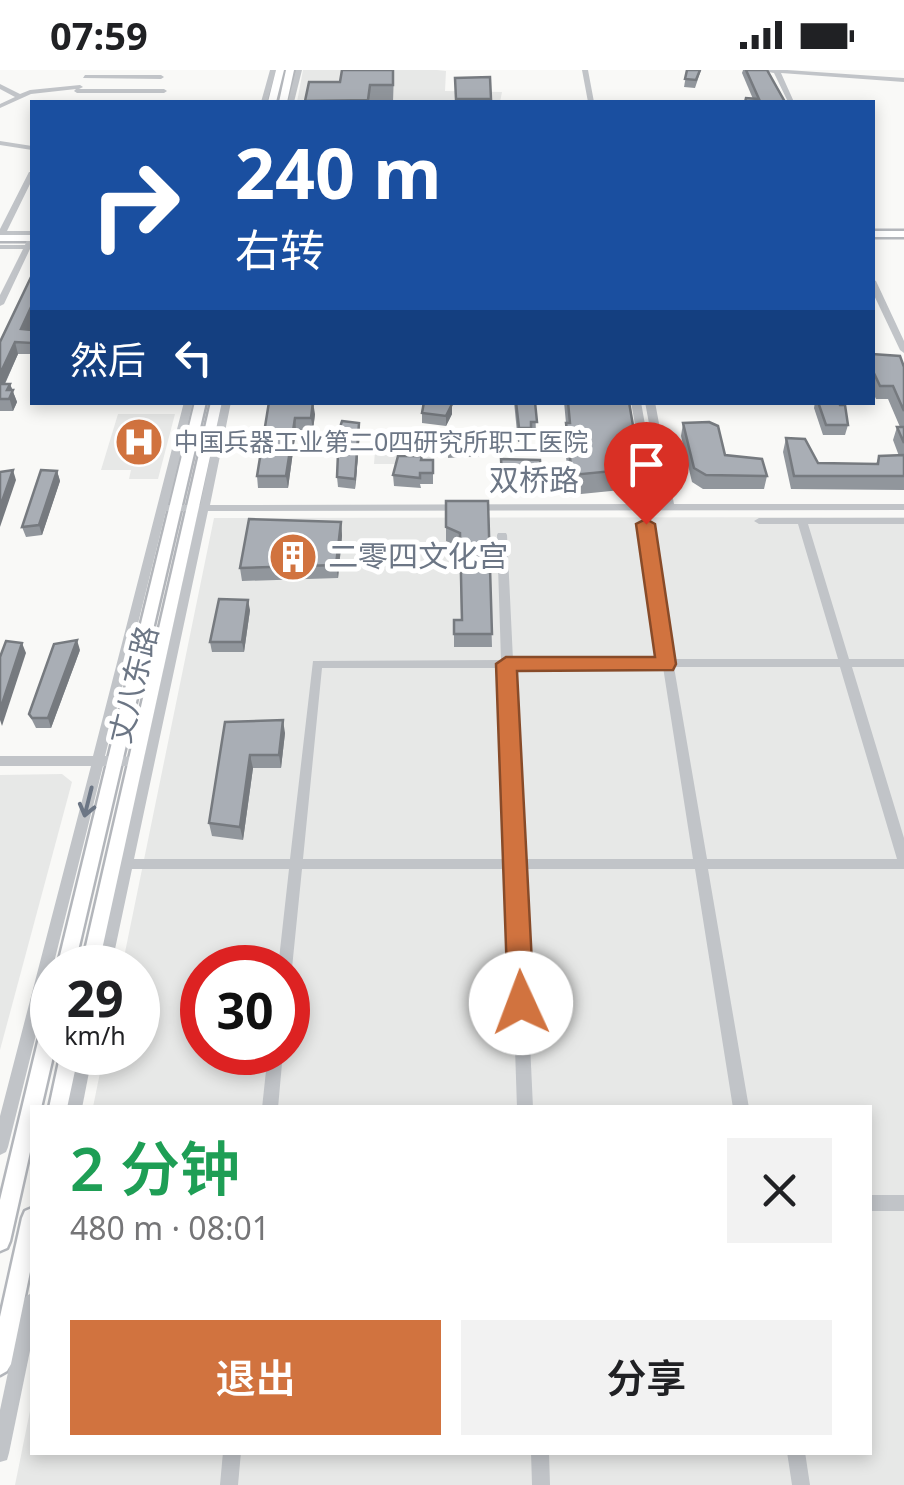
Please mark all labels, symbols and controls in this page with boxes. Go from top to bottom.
text: 07:59 [50,9,148,61]
text: 240 m [235,124,442,220]
icon: right [70,140,200,270]
text: 右转 [235,219,325,280]
icon: left [166,330,221,385]
text: 然后 [70,333,146,385]
hospital icon: 中国兵器工业第二0四研究所职工医院 [113,416,165,468]
pin [604,422,689,525]
place label: 中国兵器工业第二0四研究所职工医院 [174,424,588,458]
icon: arrive [619,437,674,492]
street label: 双桥路 [489,459,579,500]
building icon: 二零四文化宫 [267,531,319,583]
place label: 二零四文化宫 [328,535,508,576]
street label: 丈八东路 [98,621,167,748]
one-way arrow [78,785,96,817]
speed limit sign: 30 [180,945,310,1075]
position arrow [469,951,573,1055]
text: 29 [66,964,124,1032]
text: km/h [64,1018,126,1052]
text: 2 分钟 [70,1127,240,1209]
button: close [727,1138,832,1243]
text: 480 m · 08:01 [70,1206,270,1249]
button: 退出 [70,1320,441,1435]
button: 分享 [461,1320,832,1435]

